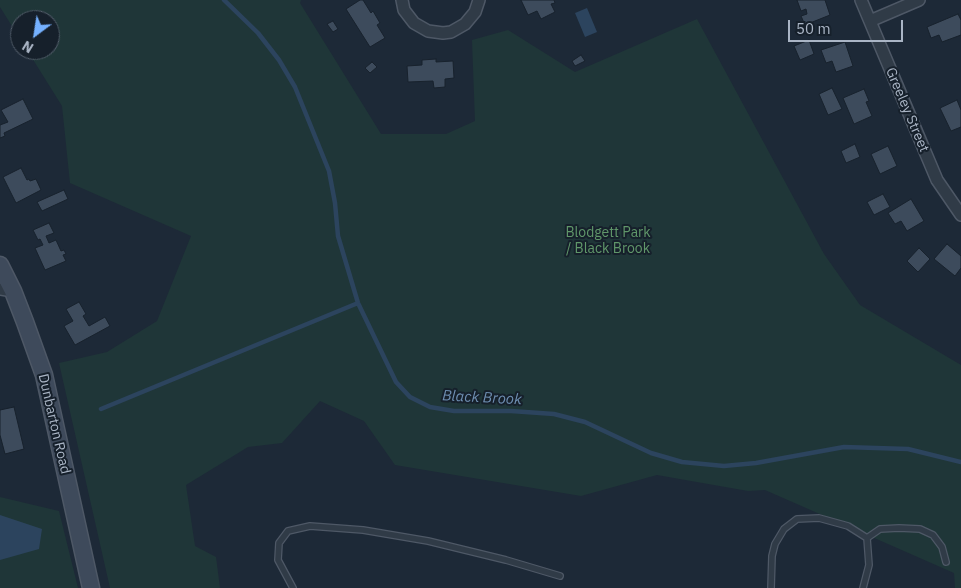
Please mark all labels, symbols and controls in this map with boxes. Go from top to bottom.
north arrow [10,10,60,60]
scale bar [791,10,906,42]
text: 50 m [796,19,831,38]
text: N [19,37,37,57]
street label: Greeley Street [882,65,932,155]
park label: Blodgett Park / Black Brook [565,225,651,258]
street label: Dunbarton Road [34,372,74,476]
water label: Black Brook [442,387,522,409]

